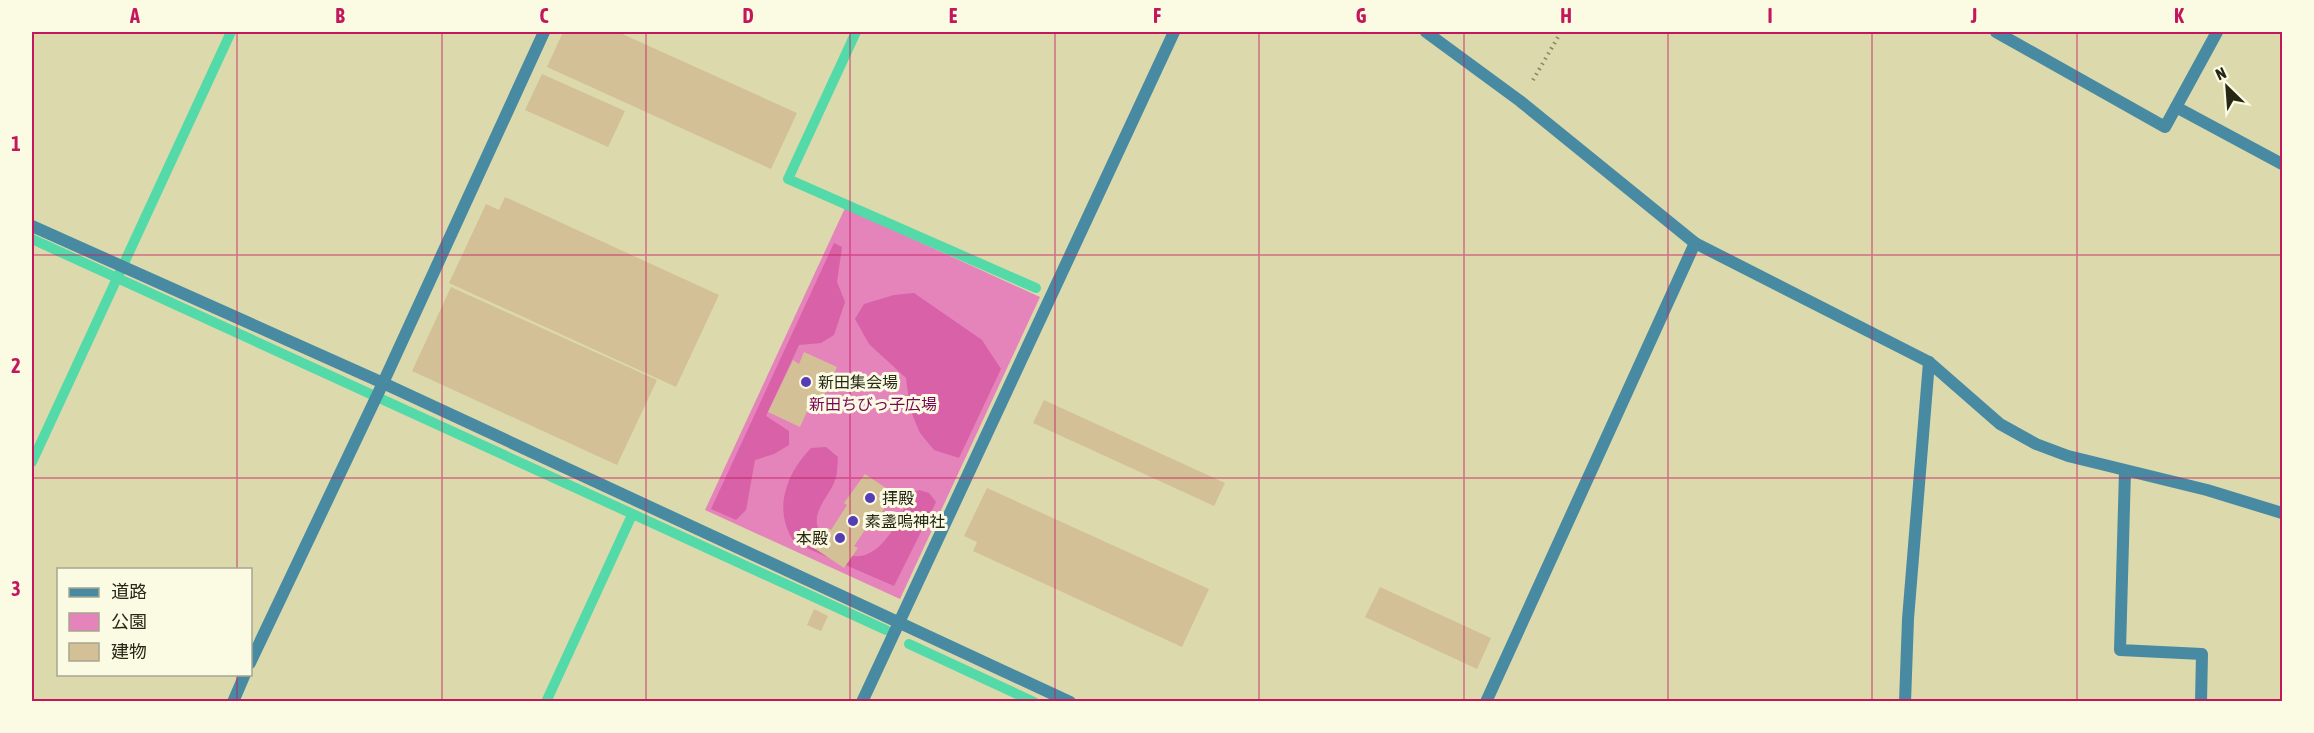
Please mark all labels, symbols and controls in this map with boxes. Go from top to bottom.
text: A [129,4,140,27]
text: B [335,4,345,27]
text: C [540,4,549,27]
text: D [742,4,754,27]
text: E [949,4,958,27]
text: F [1153,4,1161,27]
text: G [1356,4,1367,27]
text: H [1560,4,1572,27]
text: I [1767,4,1773,27]
text: J [1970,4,1977,27]
text: K [2174,4,2184,27]
north arrow [2197,57,2257,117]
text: N [2213,63,2229,84]
text: 1 [11,132,21,155]
text: 2 [11,354,21,377]
place label: 新田集会場 [818,373,898,391]
marker: 新田集会場 [799,375,813,389]
park label: 新田ちびっ子広場 [809,395,937,413]
place label: 拝殿 [882,489,914,507]
marker: 拝殿 [863,491,877,505]
place label: 素盞嗚神社 [865,512,945,530]
marker: 素盞嗚神社 [846,514,860,528]
place label: 本殿 [796,529,828,547]
marker: 本殿 [833,531,847,545]
legend [57,568,252,676]
text: 3 [11,577,21,600]
text: 道路 [111,581,147,602]
text: 公園 [111,611,147,632]
text: 建物 [111,641,147,662]

